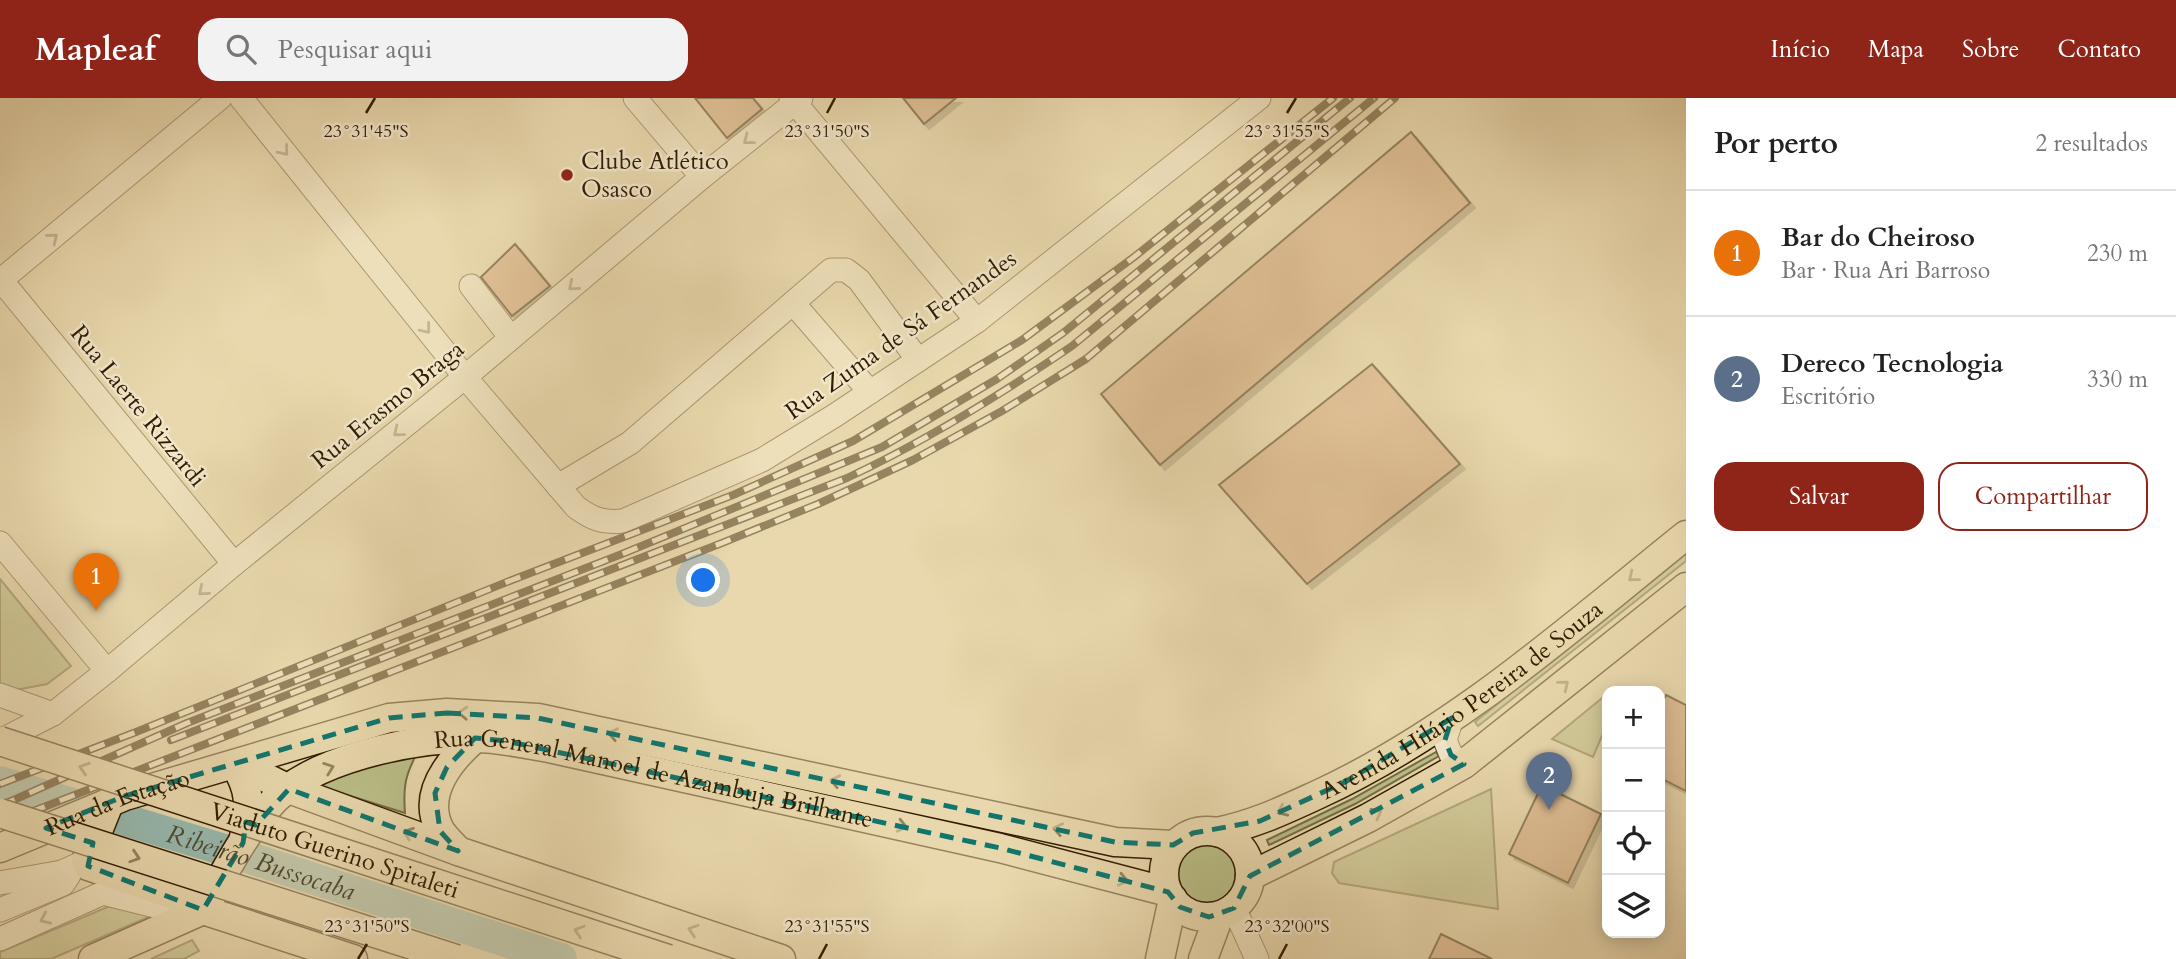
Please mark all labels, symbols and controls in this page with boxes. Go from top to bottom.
search box [198,18,688,81]
text: Mapleaf [35,27,156,72]
icon: search [222,30,260,68]
text: Pesquisar aqui [278,32,432,67]
text: Início [1771,33,1830,66]
text: Mapa [1868,33,1924,66]
text: Sobre [1962,33,2020,66]
text: Contato [2058,33,2141,66]
text: 23°31'45"S [324,119,408,144]
text: 23°31'50"S [785,119,869,144]
text: 23°31'55"S [1245,119,1329,144]
text: Por perto [1714,123,1838,164]
text: 2 resultados [2035,128,2148,159]
one-way arrow [743,132,755,145]
one-way arrow [276,143,288,156]
place label: Clube Atlético Osasco [581,145,729,206]
marker: Clube Atlético Osasco [559,167,575,183]
text: Bar do Cheiroso [1781,220,1975,255]
one-way arrow [45,233,57,246]
text: 1 [1731,238,1743,269]
text: 230 m [2087,238,2148,269]
street label: Rua Zuma de Sá Fernandes [779,242,1023,428]
text: Bar · Rua Ari Barroso [1781,255,1990,286]
one-way arrow [568,278,581,290]
street label: Rua Laerte Rizzardi [62,318,214,494]
one-way arrow [418,321,431,333]
street label: Rua Erasmo Braga [305,333,472,477]
text: Dereco Tecnologia [1781,346,2003,381]
text: 2 [1731,364,1743,395]
text: 330 m [2087,364,2148,395]
text: Escritório [1781,381,1875,412]
one-way arrow [393,423,405,436]
button: Salvar [1714,462,1924,531]
button: Compartilhar [1938,462,2148,531]
pin: 1 [73,553,119,611]
your location [686,563,720,597]
one-way arrow [1628,569,1640,582]
one-way arrow [198,583,211,595]
street label: Avenida Hilário Pereira de Souza [1315,593,1610,808]
one-way arrow [1555,681,1568,693]
map controls [1602,686,1665,938]
button: + [1602,686,1665,749]
one-way arrow [457,706,468,721]
street label: Rua General Manoel de Azambuja Brilhante [432,721,876,836]
one-way arrow [607,727,619,742]
button: − [1602,749,1665,812]
pin: 2 [1526,752,1572,810]
street label: Rua da Estação [40,761,193,844]
one-way arrow [78,762,90,777]
one-way arrow [322,762,334,776]
one-way arrow [829,775,841,790]
street label: Viaduto Guerino Spitaleti [206,794,464,906]
one-way arrow [1277,803,1289,817]
one-way arrow [1369,808,1382,821]
button: locate [1602,812,1665,875]
water label: Ribeirão Bussocaba [162,816,360,909]
one-way arrow [896,818,908,833]
one-way arrow [1052,823,1064,838]
one-way arrow [403,827,415,841]
one-way arrow [129,848,141,863]
one-way arrow [1117,872,1129,886]
button: layers [1602,875,1665,938]
one-way arrow [40,911,52,925]
text: 23°31'50"S [325,914,409,939]
text: 23°31'55"S [785,914,869,939]
text: 23°32'00"S [1245,914,1329,939]
one-way arrow [688,923,700,938]
one-way arrow [574,925,586,939]

